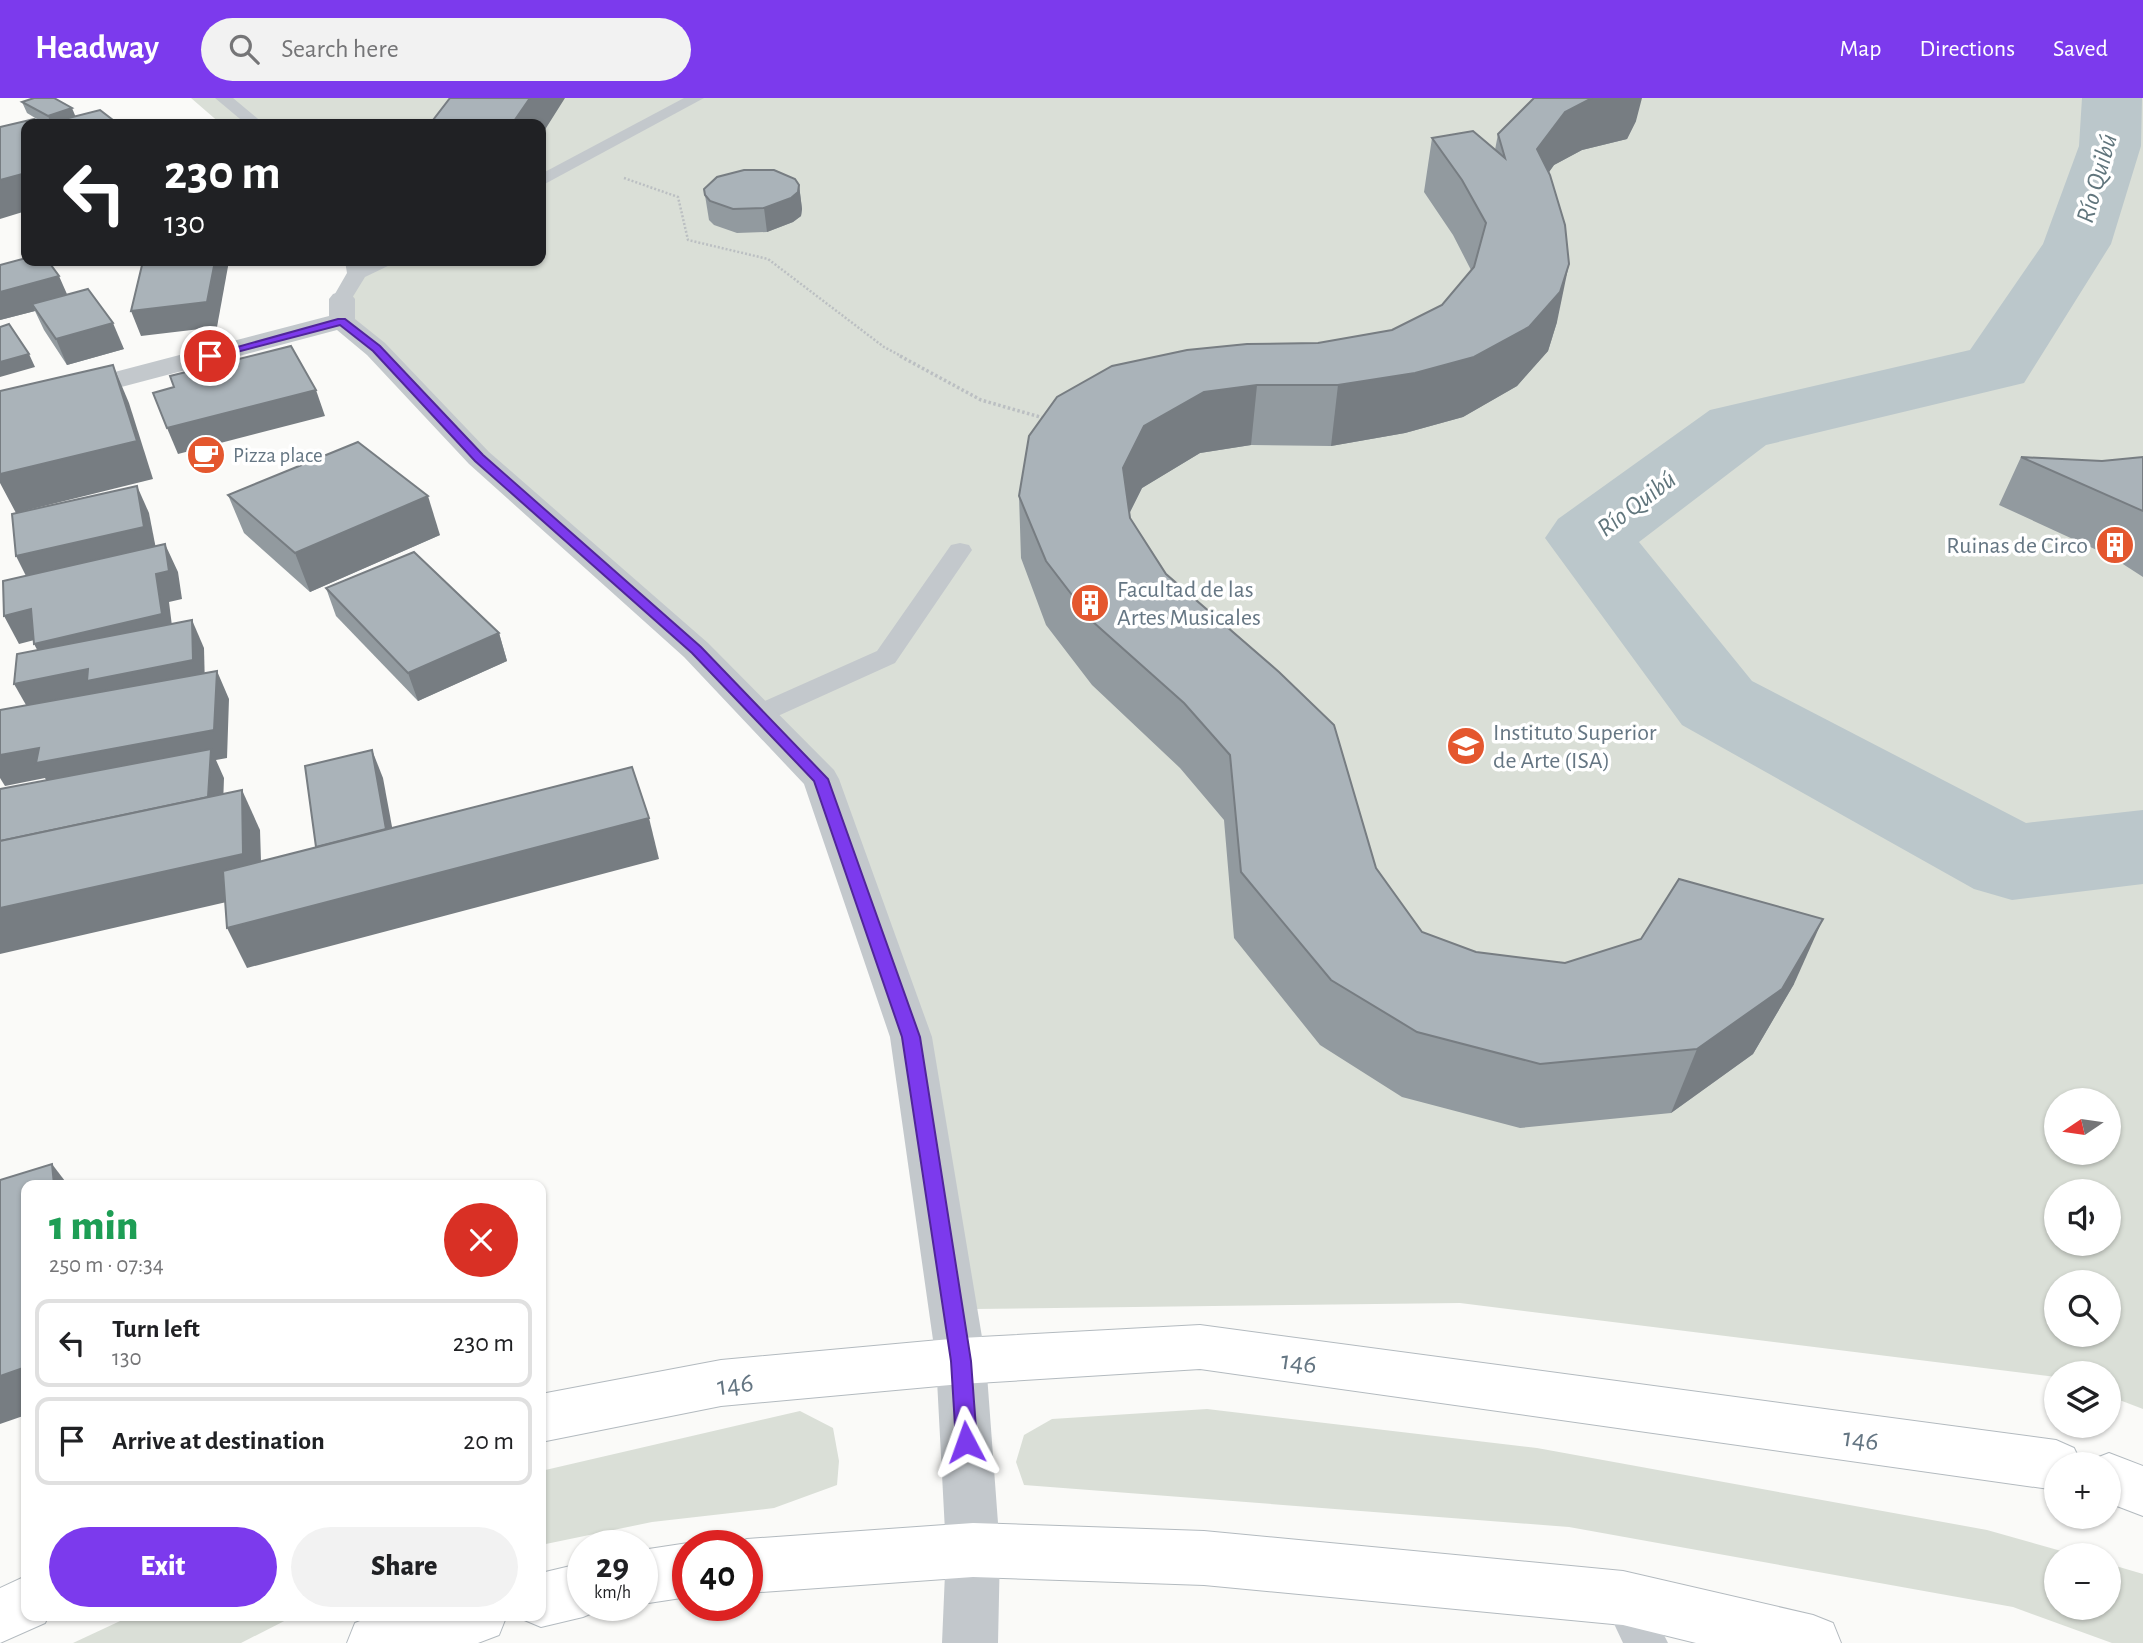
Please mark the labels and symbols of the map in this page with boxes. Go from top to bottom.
water label: Río Quibú [2072,131,2122,226]
pin [180,326,240,386]
cafe icon: Pizza place [185,434,227,476]
place label: Pizza place [233,445,323,466]
water label: Río Quibú [1592,466,1681,542]
building icon: Ruinas de Circo [2094,524,2136,566]
place label: Ruinas de Circo [1946,534,2088,558]
place label: Facultad de las Artes Musicales [1117,578,1261,630]
building icon: Facultad de las Artes Musicales [1069,582,1111,624]
place label: Instituto Superior de Arte (ISA) [1493,721,1657,773]
school or university icon: Instituto Superior de Arte (ISA) [1445,725,1487,767]
north arrow [2044,1088,2121,1166]
street label: 146 [1279,1347,1319,1379]
street label: 146 [716,1369,755,1401]
position arrow [929,1405,1003,1479]
street label: 146 [1841,1424,1881,1456]
speed limit sign: 40 [672,1530,763,1621]

